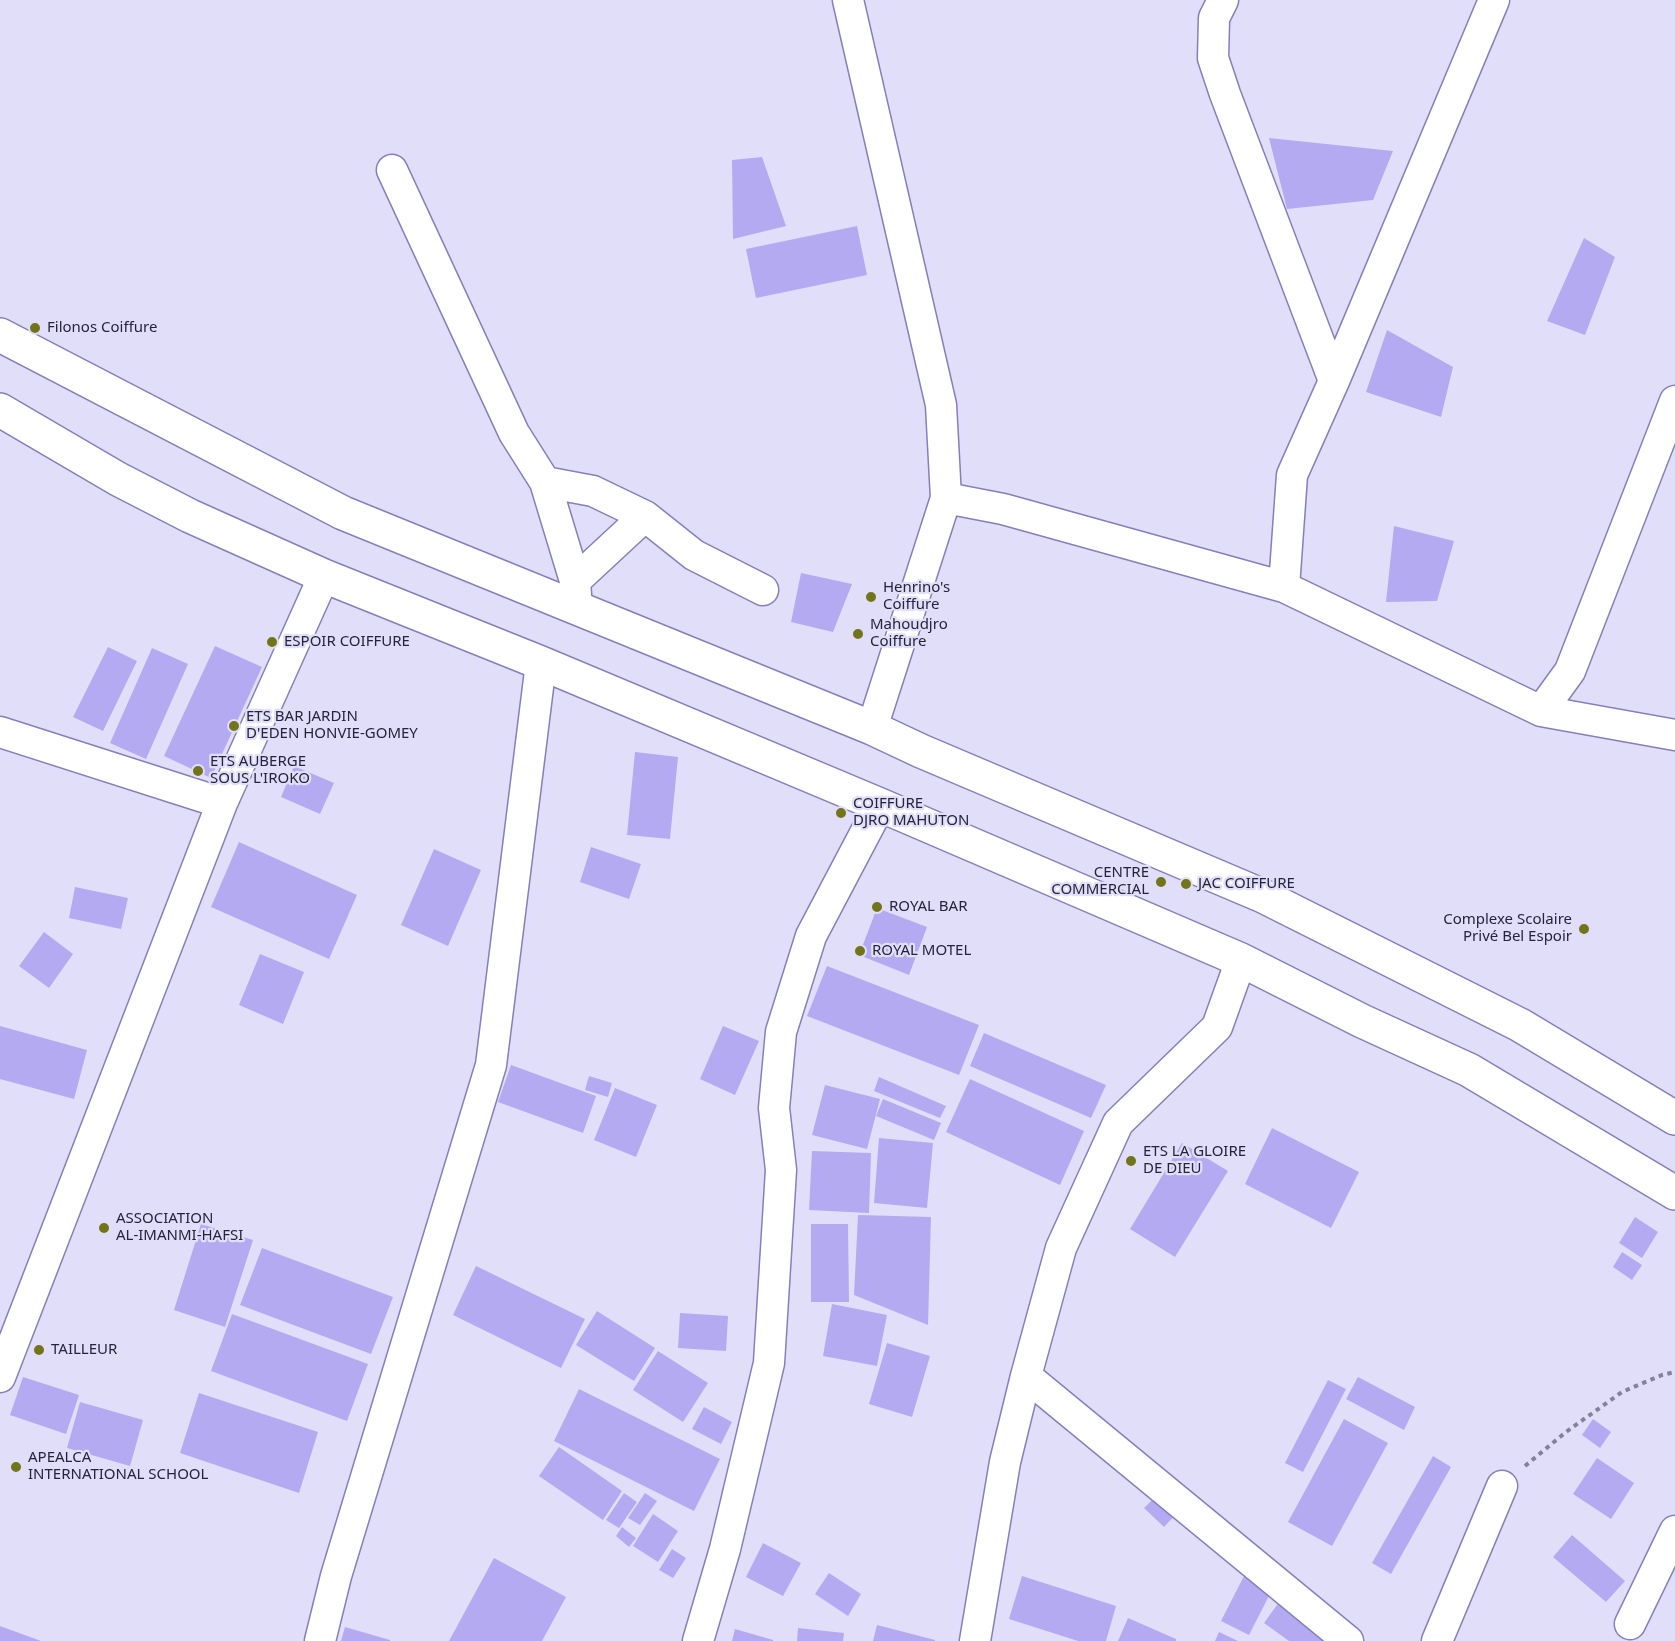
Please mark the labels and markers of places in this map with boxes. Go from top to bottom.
place label: Filonos Coiffure [47,319,157,337]
marker: Filonos Coiffure [28,321,42,335]
place label: Henrino's Coiffure [883,579,950,614]
marker: Henrino's Coiffure [864,590,878,604]
place label: Mahoudjro Coiffure [870,616,948,651]
marker: Mahoudjro Coiffure [851,627,865,641]
place label: ESPOIR COIFFURE [284,633,410,651]
marker: ESPOIR COIFFURE [265,635,279,649]
place label: ETS BAR JARDIN D'EDEN HONVIE-GOMEY [246,708,418,743]
marker: ETS BAR JARDIN D'EDEN HONVIE-GOMEY [227,719,241,733]
place label: ETS AUBERGE SOUS L'IROKO [210,753,310,788]
marker: ETS AUBERGE SOUS L'IROKO [191,764,205,778]
place label: COIFFURE DJRO MAHUTON [853,795,969,830]
marker: COIFFURE DJRO MAHUTON [834,806,848,820]
place label: CENTRE COMMERCIAL [1051,864,1149,899]
marker: CENTRE COMMERCIAL [1154,875,1168,889]
place label: JAC COIFFURE [1198,875,1295,893]
marker: JAC COIFFURE [1179,877,1193,891]
place label: ROYAL BAR [889,898,967,916]
marker: ROYAL BAR [870,900,884,914]
place label: Complexe Scolaire Privé Bel Espoir [1443,911,1572,946]
marker: Complexe Scolaire Privé Bel Espoir [1577,922,1591,936]
place label: ROYAL MOTEL [872,942,971,960]
marker: ROYAL MOTEL [853,944,867,958]
place label: ETS LA GLOIRE DE DIEU [1143,1143,1246,1178]
marker: ETS LA GLOIRE DE DIEU [1124,1154,1138,1168]
place label: ASSOCIATION AL-IMANMI-HAFSI [116,1210,243,1245]
marker: ASSOCIATION AL-IMANMI-HAFSI [97,1221,111,1235]
place label: TAILLEUR [51,1341,117,1359]
marker: TAILLEUR [32,1343,46,1357]
place label: APEALCA INTERNATIONAL SCHOOL [28,1449,208,1484]
marker: APEALCA INTERNATIONAL SCHOOL [9,1460,23,1474]

